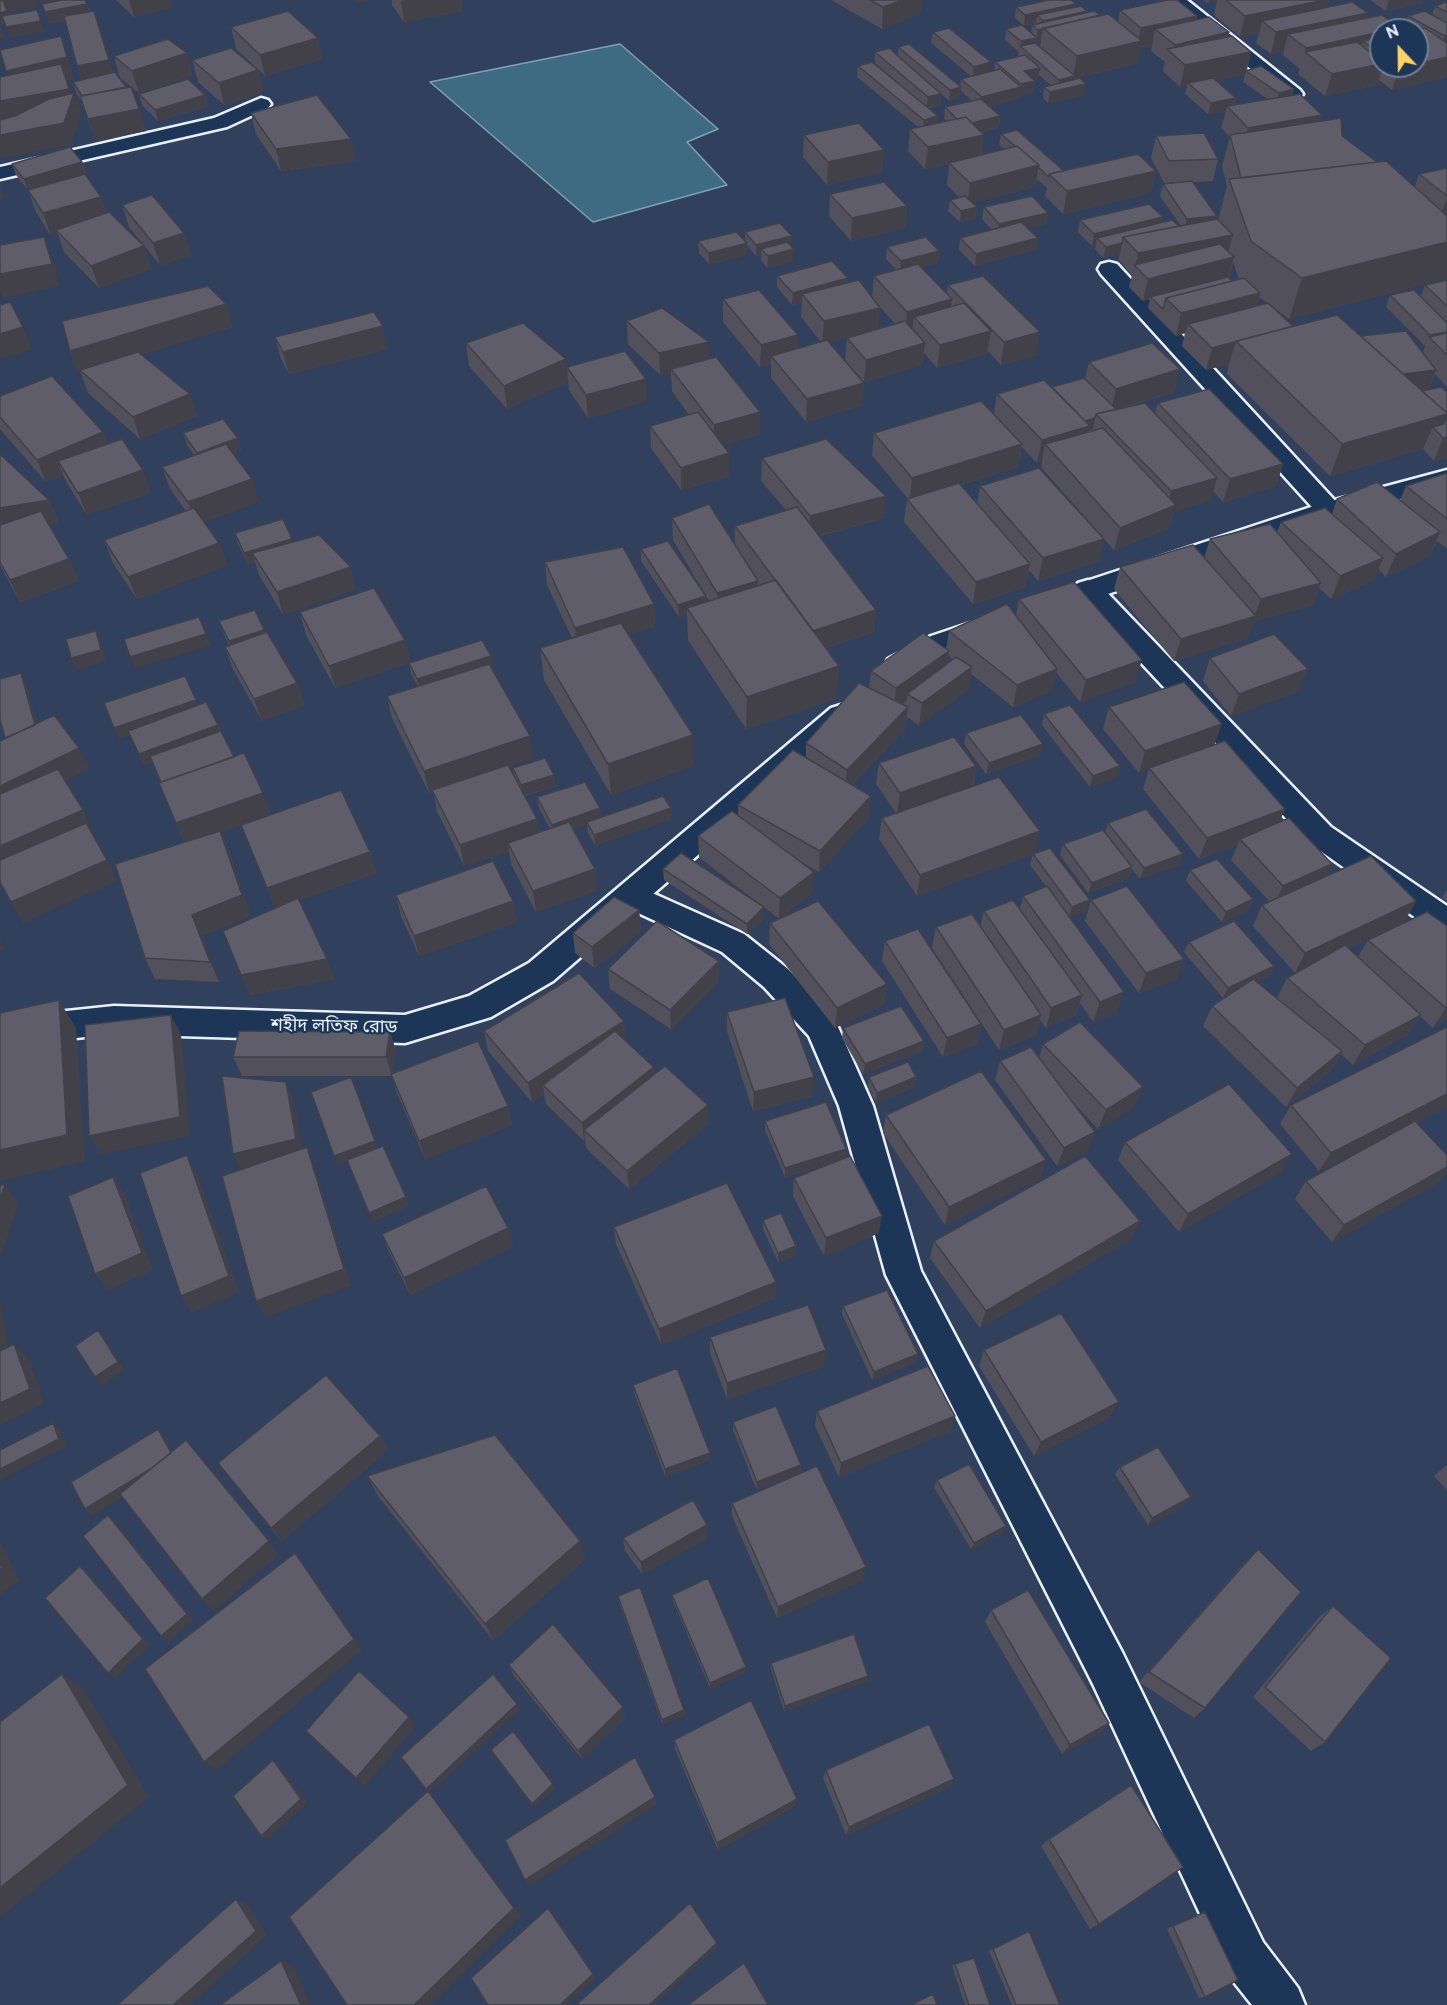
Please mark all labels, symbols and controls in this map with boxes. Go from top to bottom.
north arrow [1369,18,1429,78]
text: N [1384,22,1402,44]
street label: শহীদ লতিফ রোড [270,1015,398,1039]

